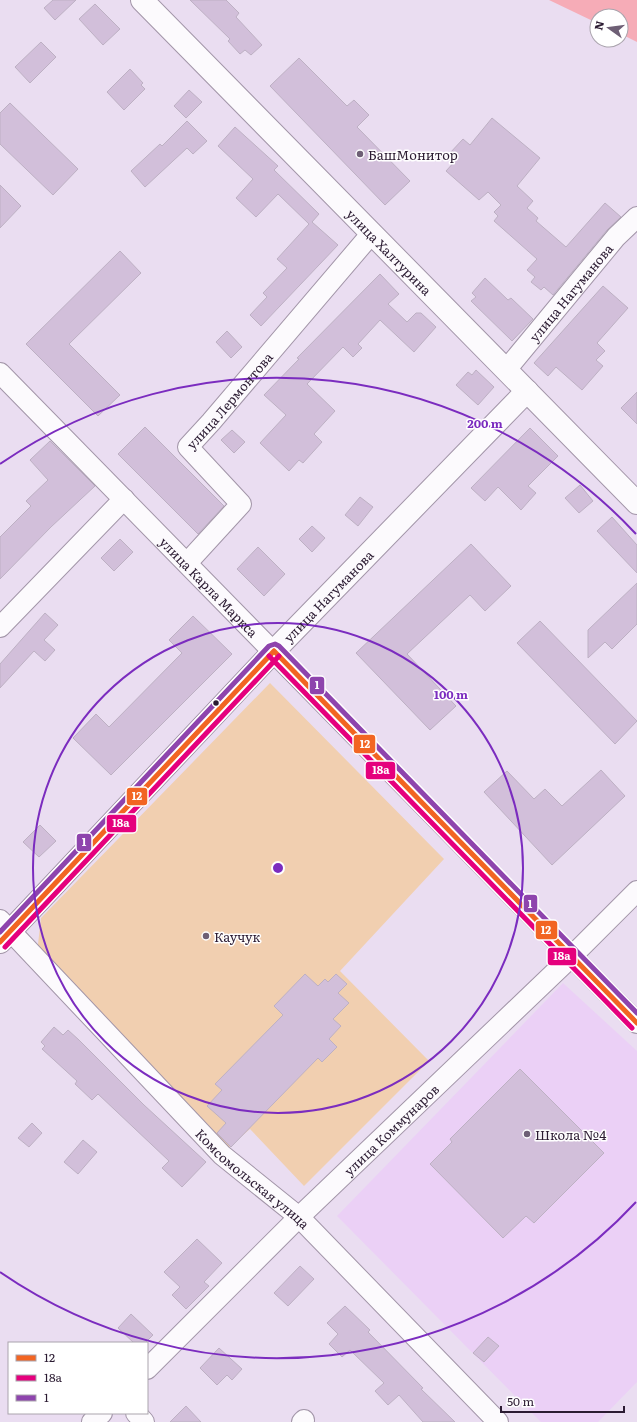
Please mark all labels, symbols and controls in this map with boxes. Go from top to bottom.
north arrow [589,8,629,48]
text: N [589,19,607,32]
place label: БашМонитор [368,145,458,164]
marker: БашМонитор [355,149,365,159]
street label: улица Халтурина [343,204,436,299]
street label: улица Нагуманова [524,239,617,345]
street label: улица Лермонтова [181,347,276,453]
text: 200 m [467,414,503,432]
street label: улица Карла Маркса [156,532,263,641]
street label: улица Нагуманова [279,545,377,646]
line badge: 1 [309,676,325,695]
text: 1 [315,676,320,692]
text: 100 m [434,685,468,703]
unlabelled marker [211,698,221,708]
line badge: 12 [353,734,376,754]
text: 12 [360,735,370,751]
line badge: 18а [365,761,396,780]
text: 18а [372,761,390,777]
line badge: 12 [126,787,148,806]
text: 12 [132,787,142,803]
line badge: 18а [106,814,137,833]
text: 18а [112,814,130,830]
line badge: 1 [76,833,92,852]
text: 1 [82,833,87,849]
centre of rings [271,861,285,875]
line badge: 1 [523,894,538,913]
text: 1 [528,895,533,911]
line badge: 12 [535,920,558,940]
text: 12 [541,921,551,937]
place label: Каучук [214,927,260,946]
marker: Каучук [201,931,211,941]
line badge: 18а [547,947,577,966]
text: 18а [553,947,571,963]
street label: улица Коммунаров [339,1079,443,1179]
street label: Комсомольская улица [192,1124,315,1233]
place label: Школа №4 [535,1125,606,1144]
marker: Школа №4 [522,1129,532,1139]
legend [8,1342,148,1414]
text: 12 [44,1348,55,1366]
text: 18а [44,1368,62,1386]
text: 1 [44,1388,49,1406]
scale bar [501,1388,624,1414]
text: 50 m [507,1392,534,1410]

